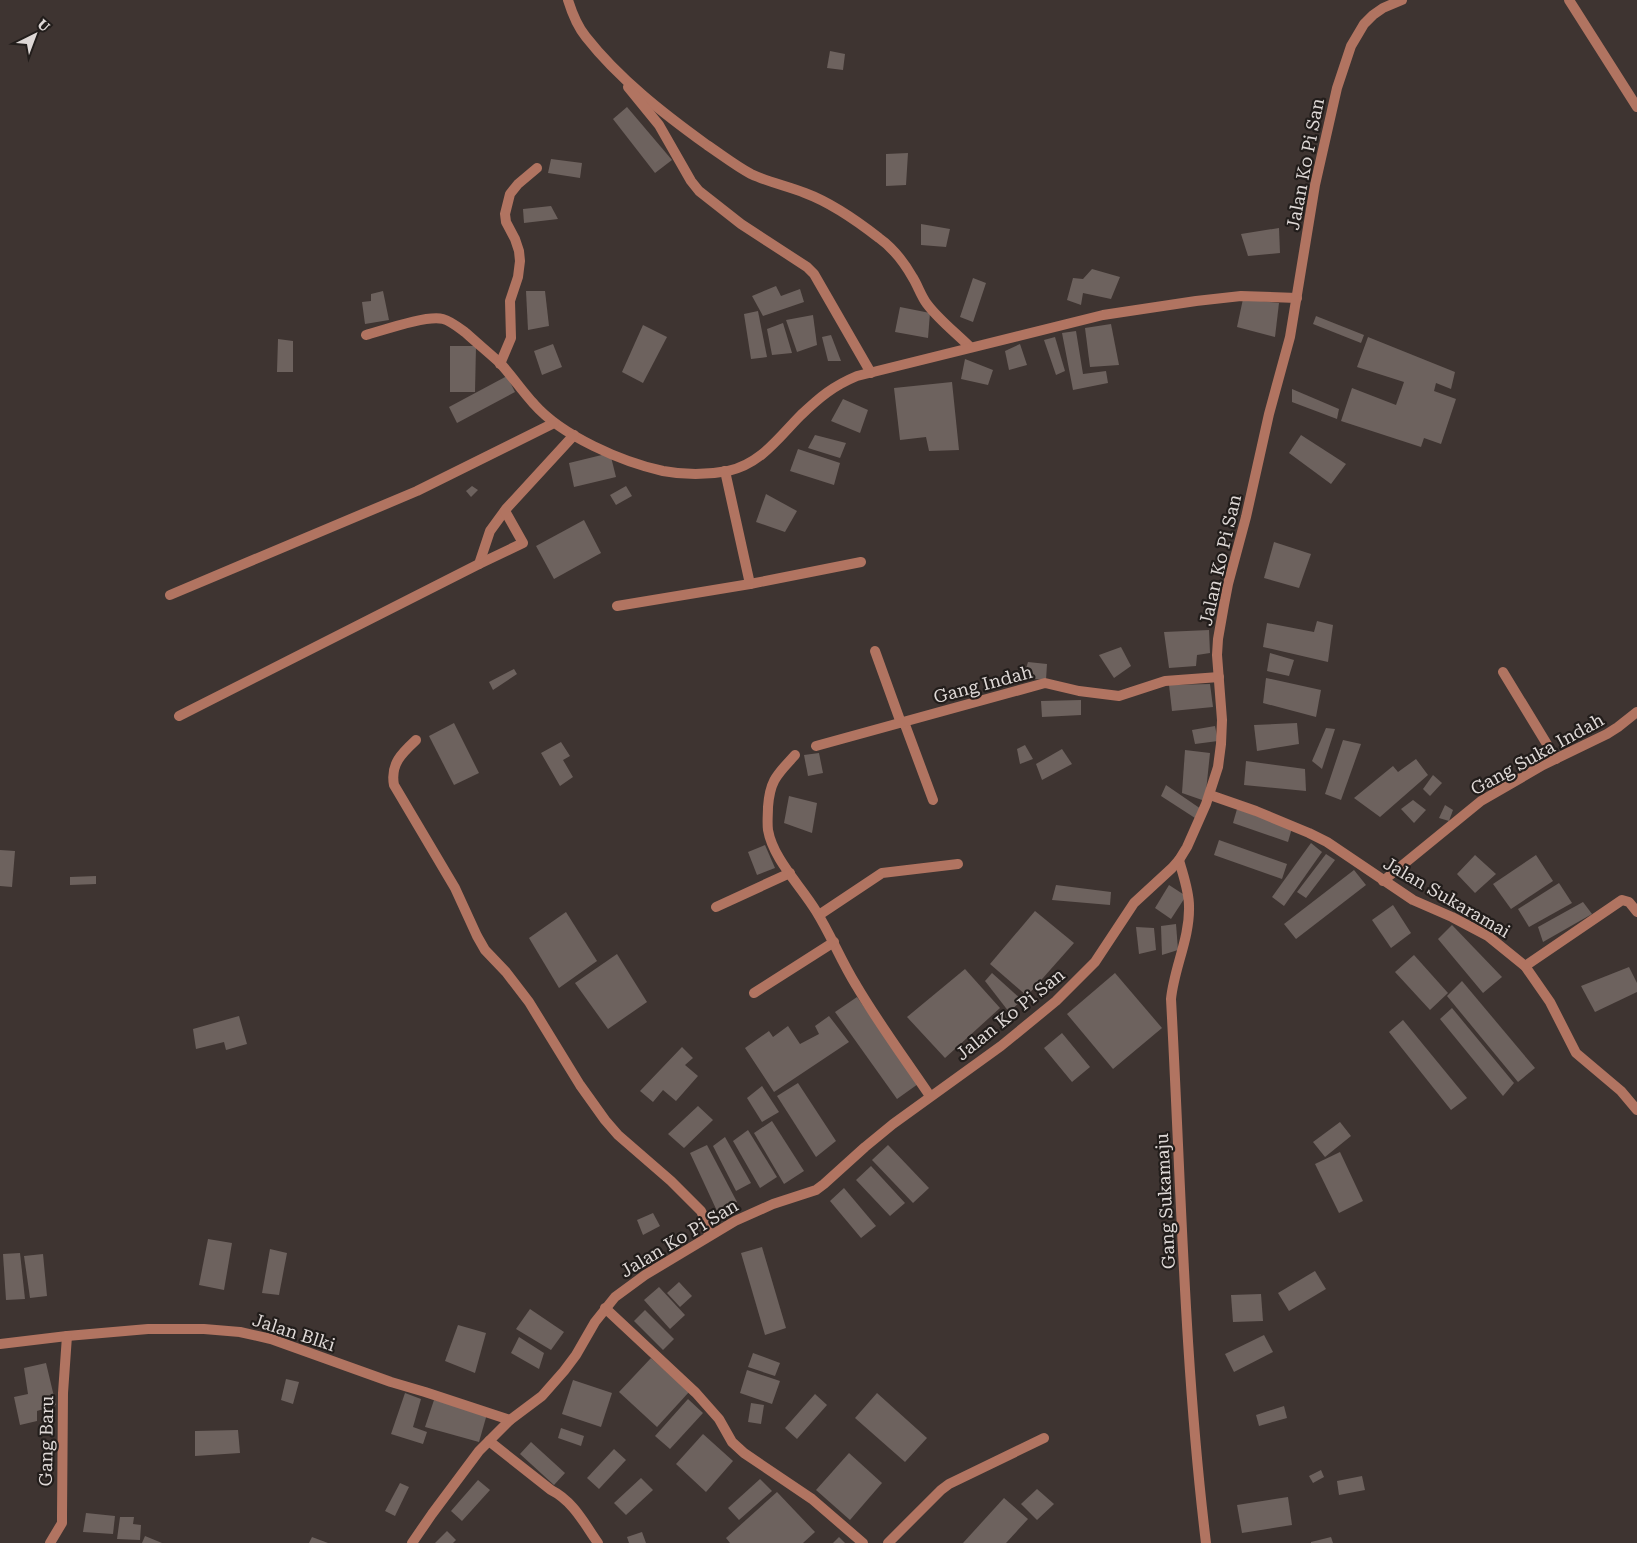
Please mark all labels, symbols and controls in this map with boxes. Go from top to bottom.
north arrow [10,10,60,60]
text: U [34,16,53,35]
street label: Jalan Ko Pi San [1282,96,1328,232]
street label: Jalan Ko Pi San [1195,492,1245,628]
street label: Gang Indah [931,661,1035,707]
street label: Gang Suka Indah [1467,708,1608,799]
street label: Jalan Sukaramai [1380,852,1514,942]
street label: Jalan Ko Pi San [951,963,1069,1064]
street label: Gang Sukamaju [1151,1132,1179,1270]
street label: Jalan Ko Pi San [616,1194,742,1281]
street label: Jalan Blki [250,1309,338,1355]
street label: Gang Baru [35,1395,57,1487]

